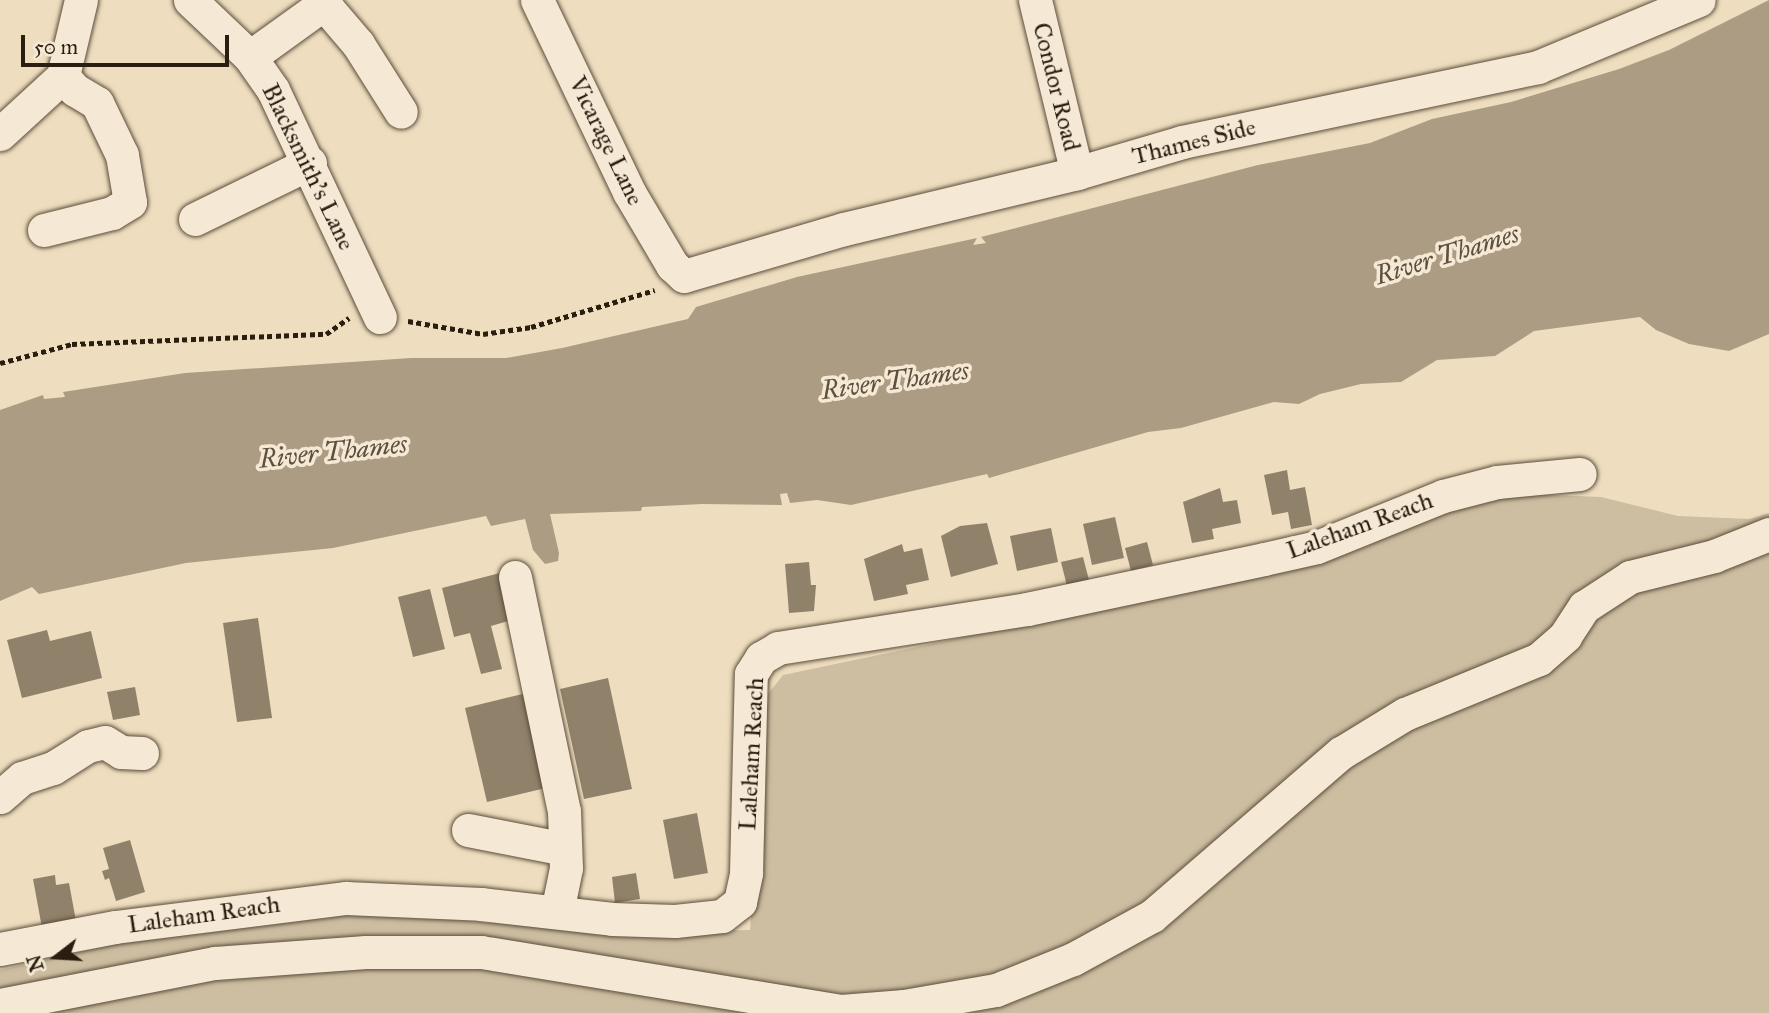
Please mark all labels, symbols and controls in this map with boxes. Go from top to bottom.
street label: Condor Road [1026,20,1086,154]
scale bar [24,21,233,65]
text: 50 m [34,34,78,60]
street label: Vicarage Lane [562,72,650,210]
street label: Blacksmith's Lane [255,79,361,255]
street label: Thames Side [1129,113,1259,171]
water label: River Thames [1371,218,1523,292]
water label: River Thames [819,355,971,407]
water label: River Thames [257,429,409,475]
street label: Laleham Reach [1283,486,1437,566]
street label: Laleham Reach [734,677,770,831]
street label: Laleham Reach [126,890,282,940]
north arrow [21,922,91,992]
text: N [22,952,49,974]

